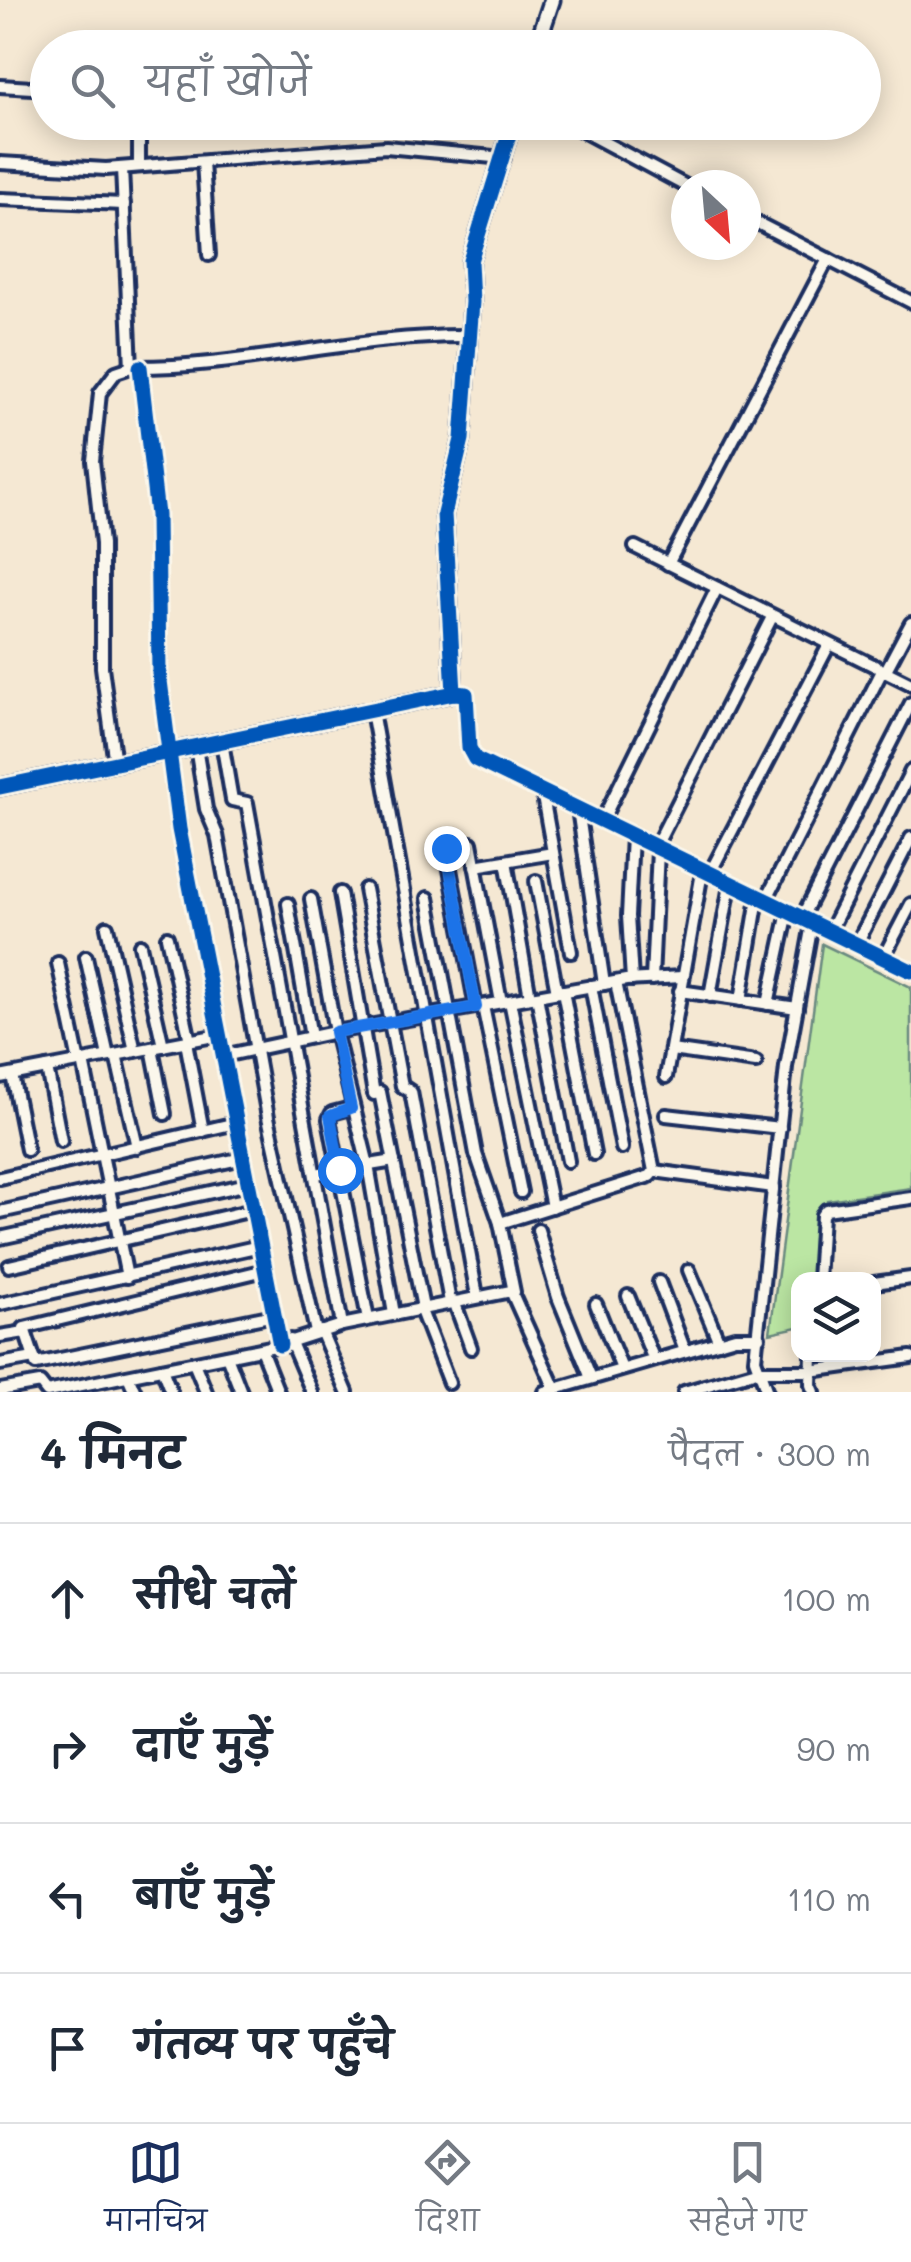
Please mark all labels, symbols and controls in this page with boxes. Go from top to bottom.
search box [30,30,881,140]
text: यहाँ खोजें [145,55,311,105]
icon: search [65,58,120,113]
north arrow [671,170,761,260]
route end [424,826,470,872]
route start [318,1148,364,1194]
map controls [791,1272,881,1362]
button: layers [791,1272,881,1362]
text: 4 मिनट [40,1424,184,1479]
text: पैदल · 300 m [669,1432,871,1474]
text: सीधे चलें [135,1568,295,1618]
icon: ahead [40,1571,95,1626]
text: 100 m [781,1577,871,1619]
text: दाएँ मुड़ें [135,1718,271,1768]
icon: right [40,1721,95,1776]
text: 90 m [797,1727,871,1769]
text: बाएँ मुड़ें [135,1868,272,1918]
icon: left [40,1871,95,1926]
text: 110 m [787,1877,871,1919]
text: गंतव्य पर पहुँचे [135,2018,393,2068]
icon: arrive [40,2021,95,2076]
tab: मानचित्र [104,2135,207,2252]
tab: दिशा [416,2135,480,2252]
tab: सहेजे गए [688,2135,807,2252]

